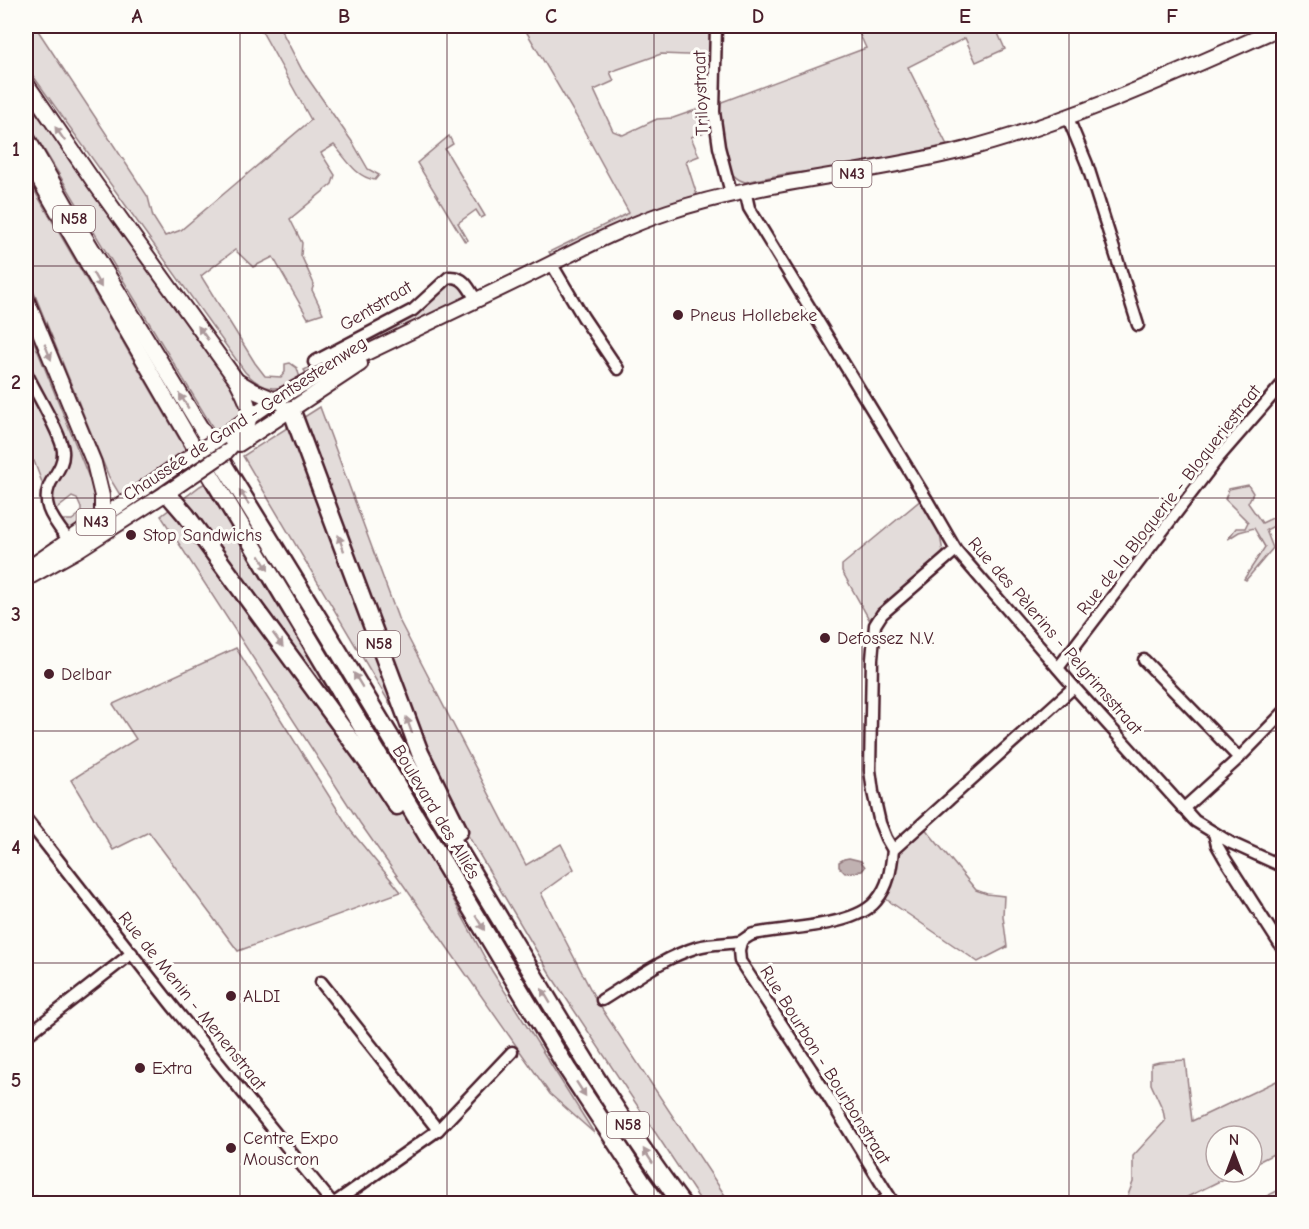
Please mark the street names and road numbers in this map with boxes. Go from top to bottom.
street label: Triloystraat [689,49,713,136]
road number: N43 [832,161,872,187]
road number: N58 [53,206,95,232]
street label: Gentstraat [336,276,416,336]
street label: Chaussée de Gand - Gentsesteenweg [119,332,371,506]
street label: Rue de la Bloquerie - Bloqueriestraat [1073,380,1266,619]
road number: N43 [76,509,116,535]
street label: Rue des Pèlerins - Pelgrimsstraat [963,533,1147,740]
road number: N58 [358,631,400,657]
street label: Boulevard des Alliés [388,741,484,883]
street label: Rue de Menin - Menenstraat [114,908,271,1095]
street label: Rue Bourbon - Bourbonstraat [755,962,895,1169]
road number: N58 [607,1112,649,1138]

